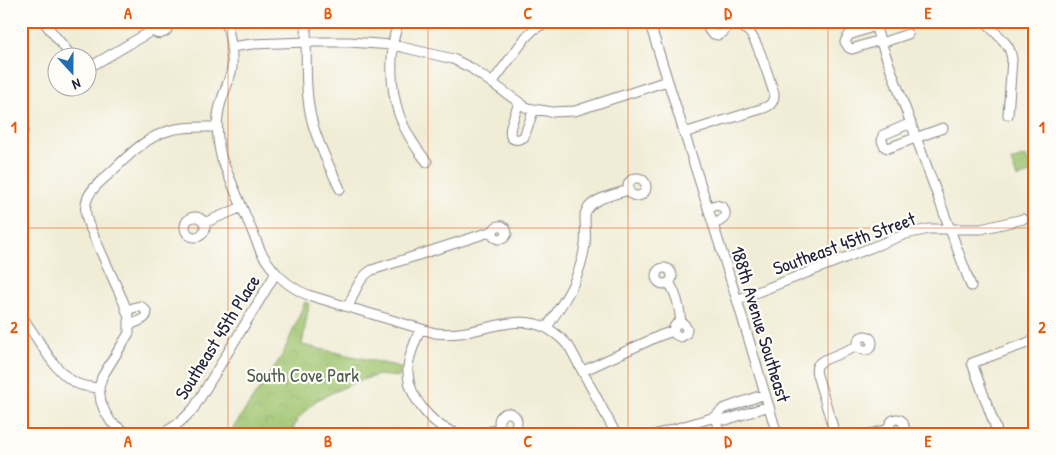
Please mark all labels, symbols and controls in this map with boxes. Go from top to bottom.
text: A [124,2,132,24]
text: B [324,2,332,24]
text: C [524,2,533,24]
text: D [724,2,732,24]
text: E [924,2,932,24]
north arrow [48,48,98,98]
text: N [69,74,84,95]
text: 1 [11,116,17,138]
text: 1 [1039,116,1045,138]
street label: Southeast 45th Street [769,205,919,281]
street label: 188th Avenue Southeast [725,243,797,406]
street label: Southeast 45th Place [168,269,266,404]
text: 2 [10,316,18,338]
text: 2 [1038,316,1046,338]
park label: South Cove Park [247,362,359,388]
text: A [124,430,132,452]
text: B [324,430,332,452]
text: C [524,430,533,452]
text: D [724,430,732,452]
text: E [924,430,932,452]

